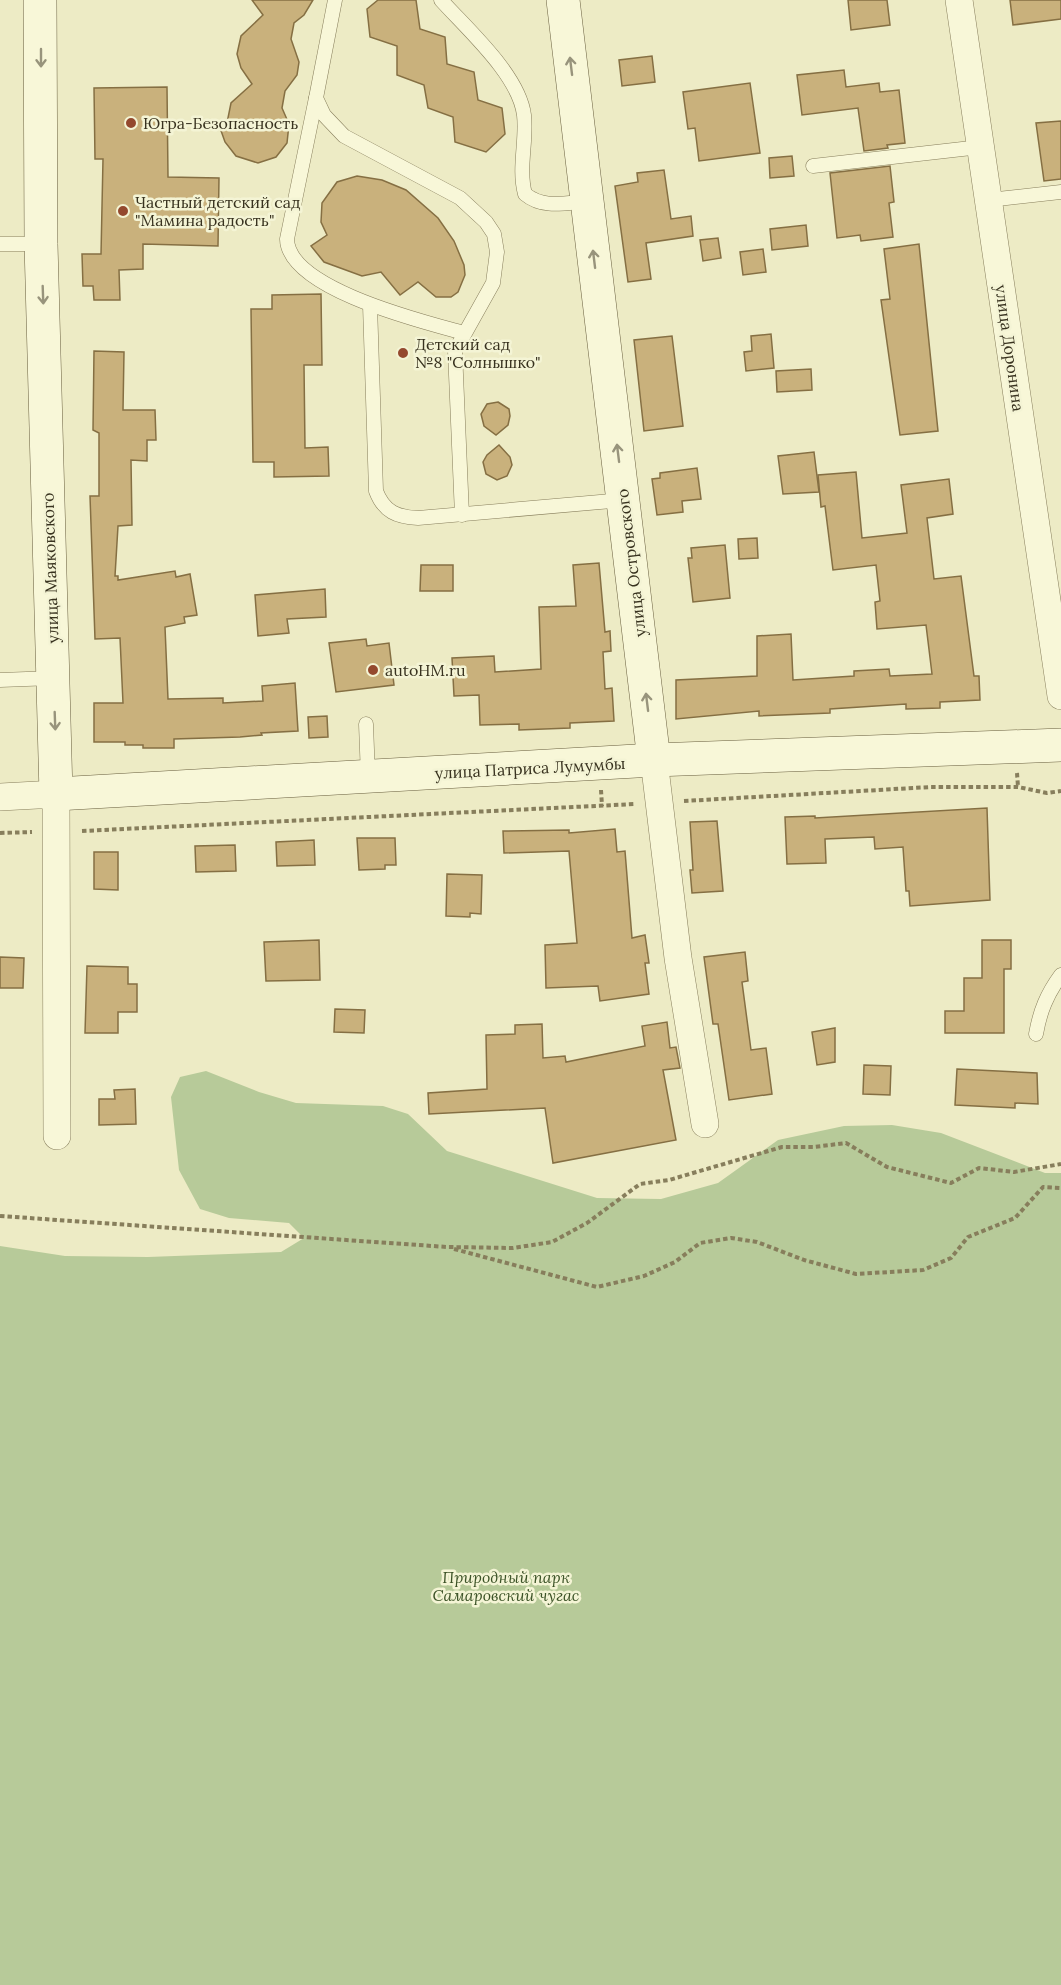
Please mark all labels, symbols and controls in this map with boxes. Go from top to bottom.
one-way arrow [35,48,47,68]
one-way arrow [565,56,576,76]
place label: Югра-Безопасность [143,113,298,133]
marker: Югра-Безопасность [124,116,138,130]
place label: Частный детский сад "Мамина радость" [135,192,301,230]
marker: Частный детский сад "Мамина радость" [116,204,130,218]
one-way arrow [589,250,600,270]
street label: улица Доронина [991,283,1029,413]
one-way arrow [37,285,48,305]
place label: Детский сад №8 "Солнышко" [415,334,541,372]
marker: Детский сад №8 "Солнышко" [396,346,410,360]
one-way arrow [612,443,623,463]
street label: улица Островского [612,488,650,638]
street label: улица Маяковского [37,492,63,644]
place label: autoHM.ru [385,660,466,680]
marker: autoHM.ru [366,663,380,677]
one-way arrow [642,693,653,713]
one-way arrow [49,711,60,731]
street label: улица Патриса Лумумбы [434,753,626,783]
park label: Природный парк Самаровский чугас [433,1567,579,1605]

